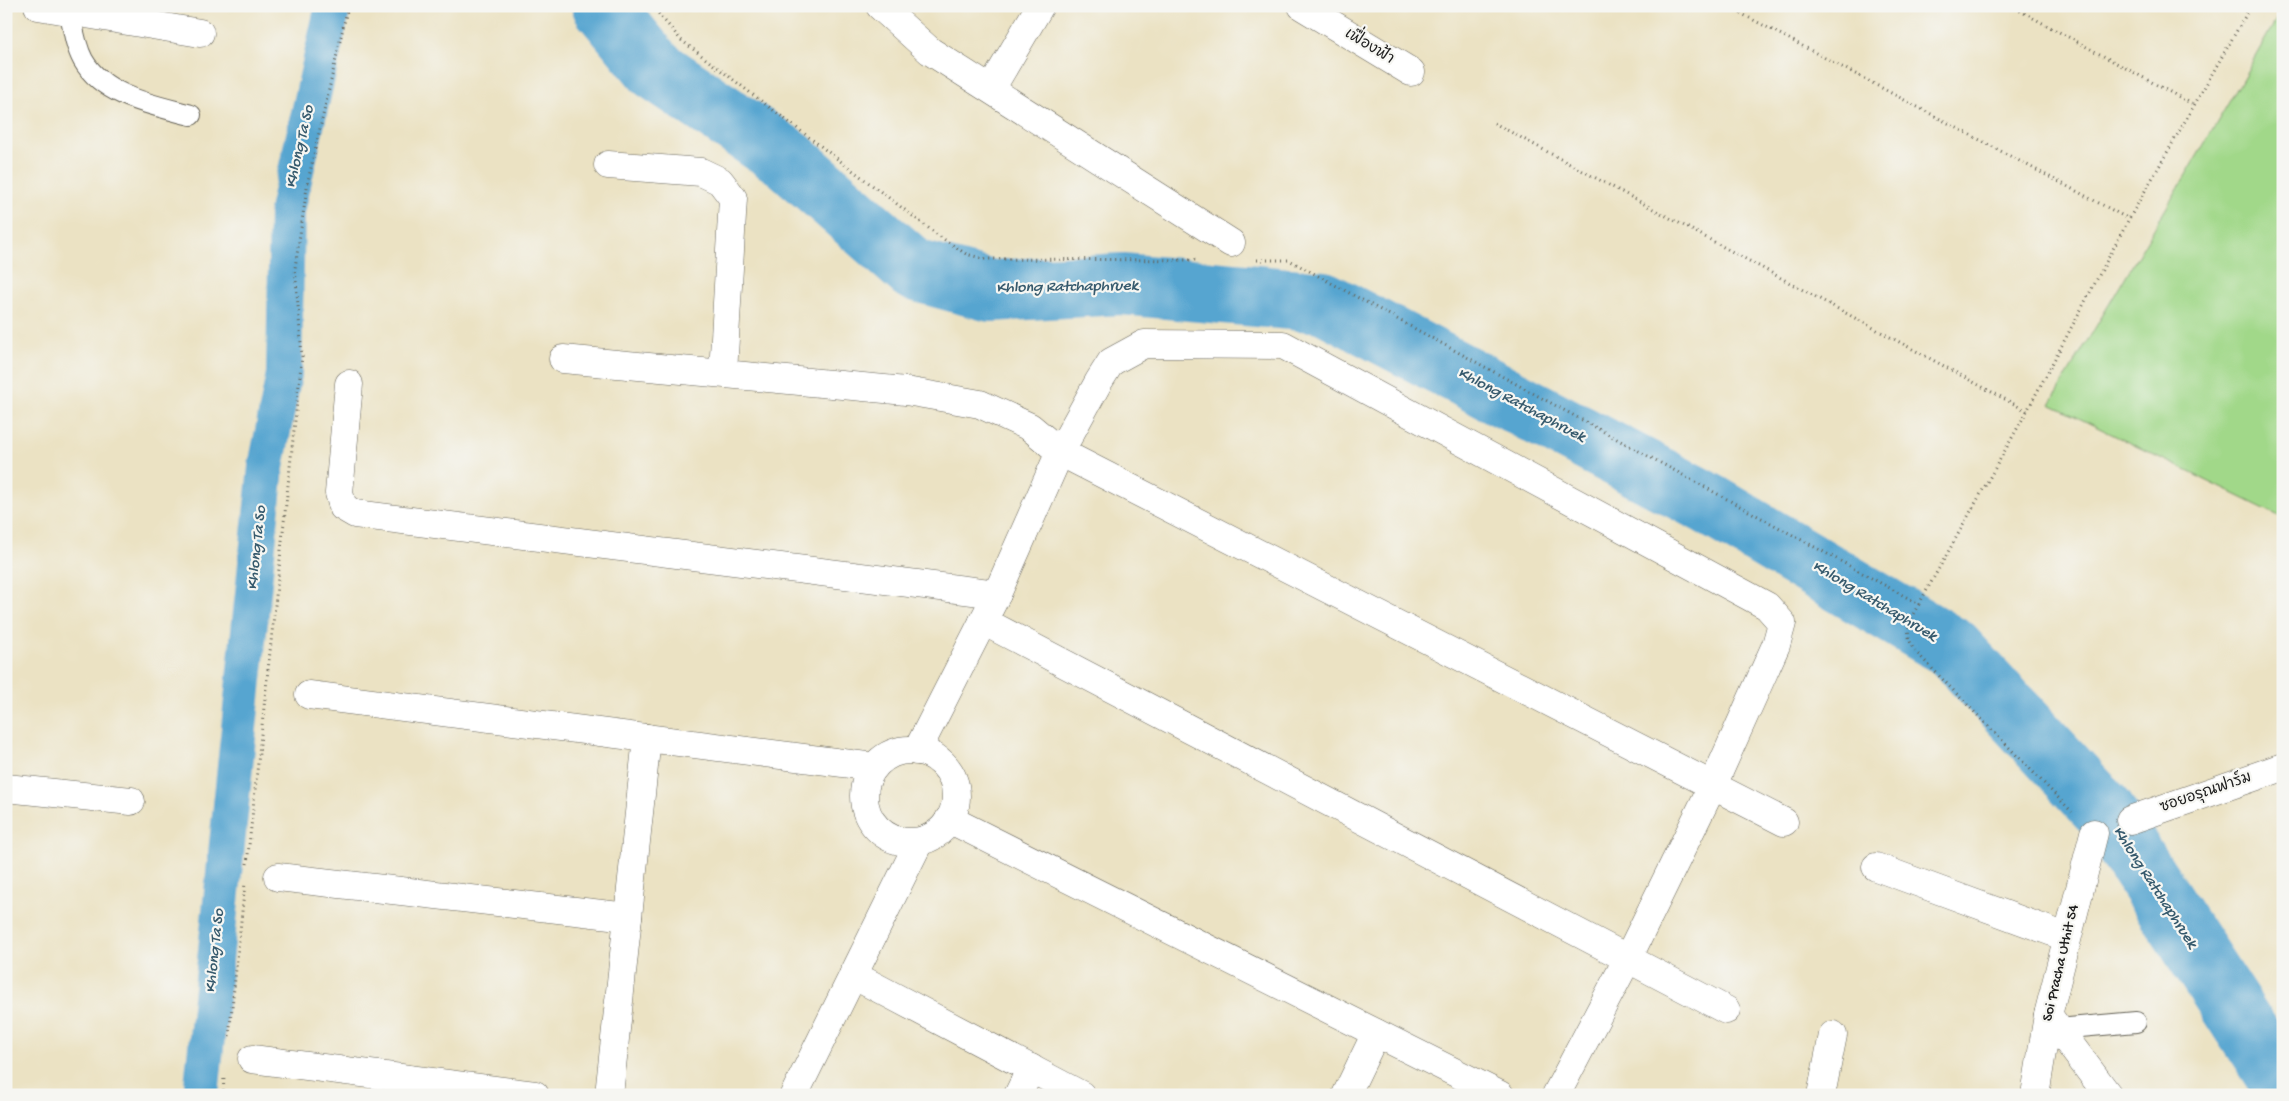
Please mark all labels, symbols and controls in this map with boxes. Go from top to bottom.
street label: เฟื่องฟ้า [1341,19,1400,69]
water label: Khlong Ta So [282,103,320,190]
water label: Khlong Ratchaphruek [996,277,1140,299]
water label: Khlong Ratchaphruek [1454,364,1590,448]
water label: Khlong Ta So [244,504,272,591]
water label: Khlong Ratchaphruek [1808,557,1941,648]
street label: ซอยอรุณฟาร์ม [2157,766,2254,817]
water label: Khlong Ratchaphruek [2108,824,2202,954]
street label: Soi Pracha Uthit 54 [2039,903,2083,1023]
water label: Khlong Ta So [202,907,230,994]

